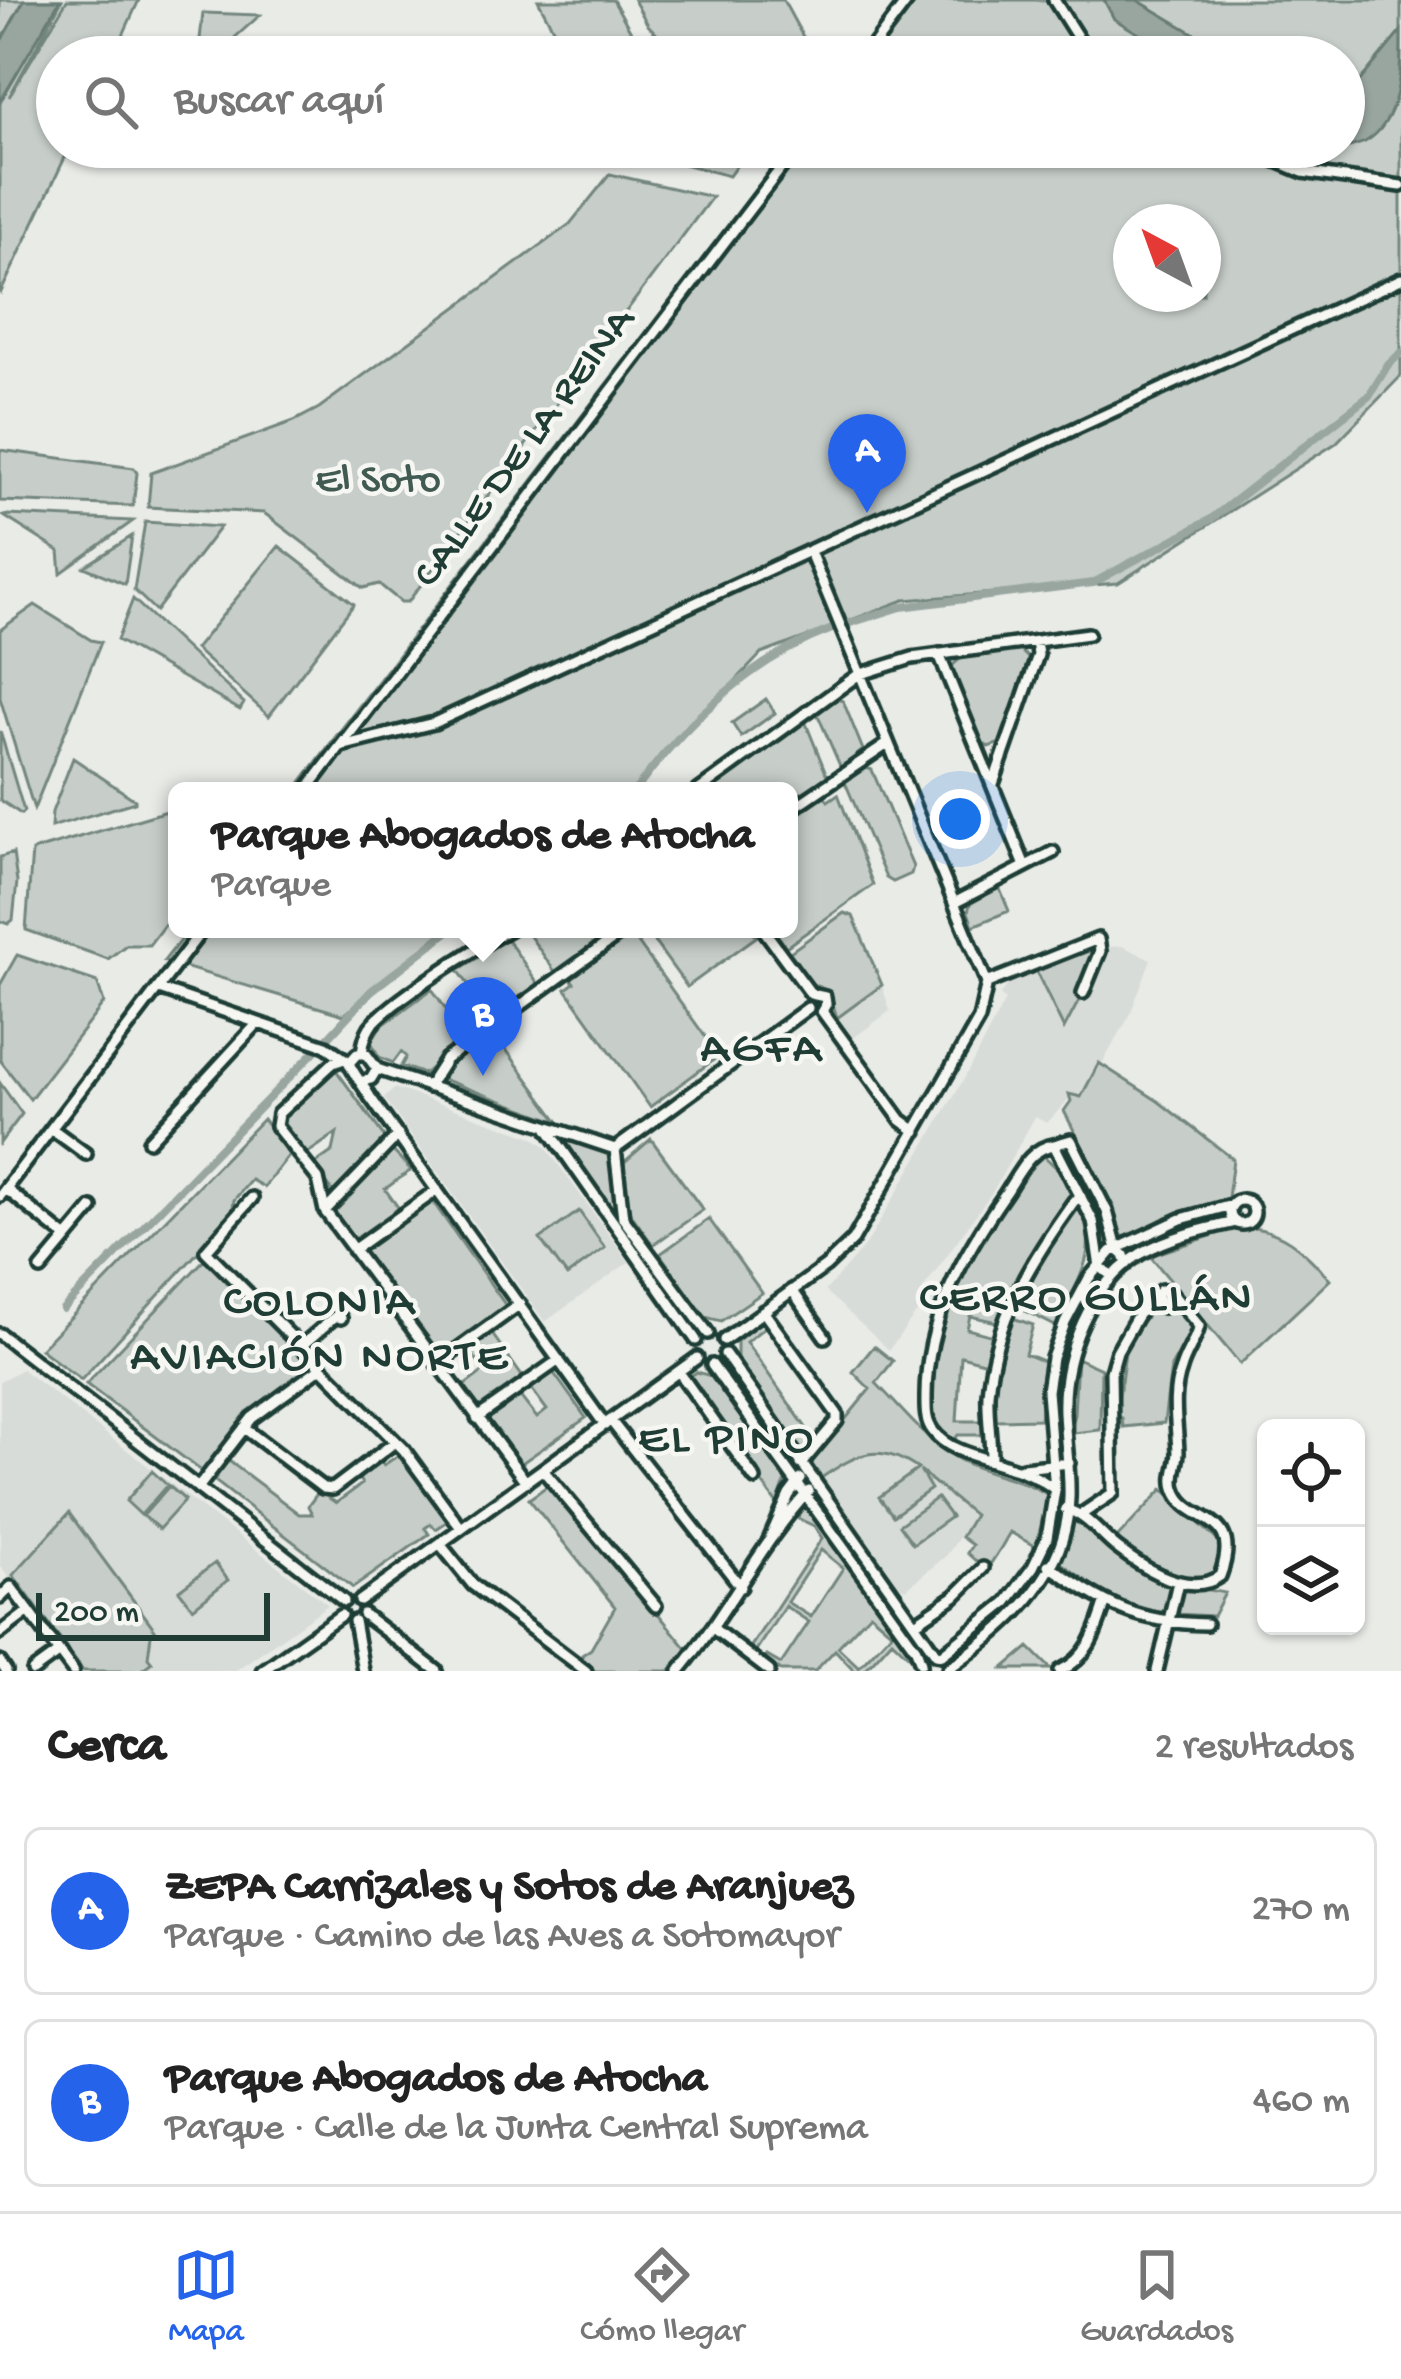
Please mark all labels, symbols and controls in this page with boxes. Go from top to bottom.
search box [36,36,1365,168]
icon: search [78,69,144,135]
text: Buscar aquí [174,76,384,129]
north arrow [1113,204,1221,312]
street label: CALLE DE LA REINA [405,297,649,599]
pin: A [828,414,906,513]
park label: El Soto [315,458,441,507]
popup [168,782,798,938]
your location [930,789,990,849]
text: Parque Abogados de Atocha [212,811,754,864]
text: Parque [212,864,331,910]
pin: B [444,977,522,1076]
district label: AGFA [700,1023,824,1080]
district label: CERRO GULLÁN [919,1272,1255,1329]
district label: COLONIA AVIACIÓN NORTE [130,1276,510,1388]
district label: EL PINO [638,1413,816,1470]
map controls [1257,1419,1365,1635]
button: locate [1257,1419,1365,1527]
button: layers [1257,1527,1365,1635]
scale bar [36,1587,270,1640]
text: 200 m [54,1595,139,1633]
text: Cerca [48,1719,166,1779]
text: 2 resultados [1154,1726,1353,1772]
text: ZEPA Carrizales y Sotos de Aranjuez [165,1862,853,1915]
text: A [78,1888,102,1934]
text: 270 m [1252,1888,1350,1934]
text: Parque · Camino de las Aves a Sotomayor [165,1915,839,1961]
text: Parque Abogados de Atocha [165,2054,707,2107]
text: B [80,2080,100,2126]
text: 460 m [1253,2080,1350,2126]
text: Parque · Calle de la Junta Central Suprema [165,2107,868,2153]
tab: Mapa [168,2242,244,2352]
tab: Cómo llegar [580,2242,744,2352]
tab: Guardados [1080,2242,1233,2352]

